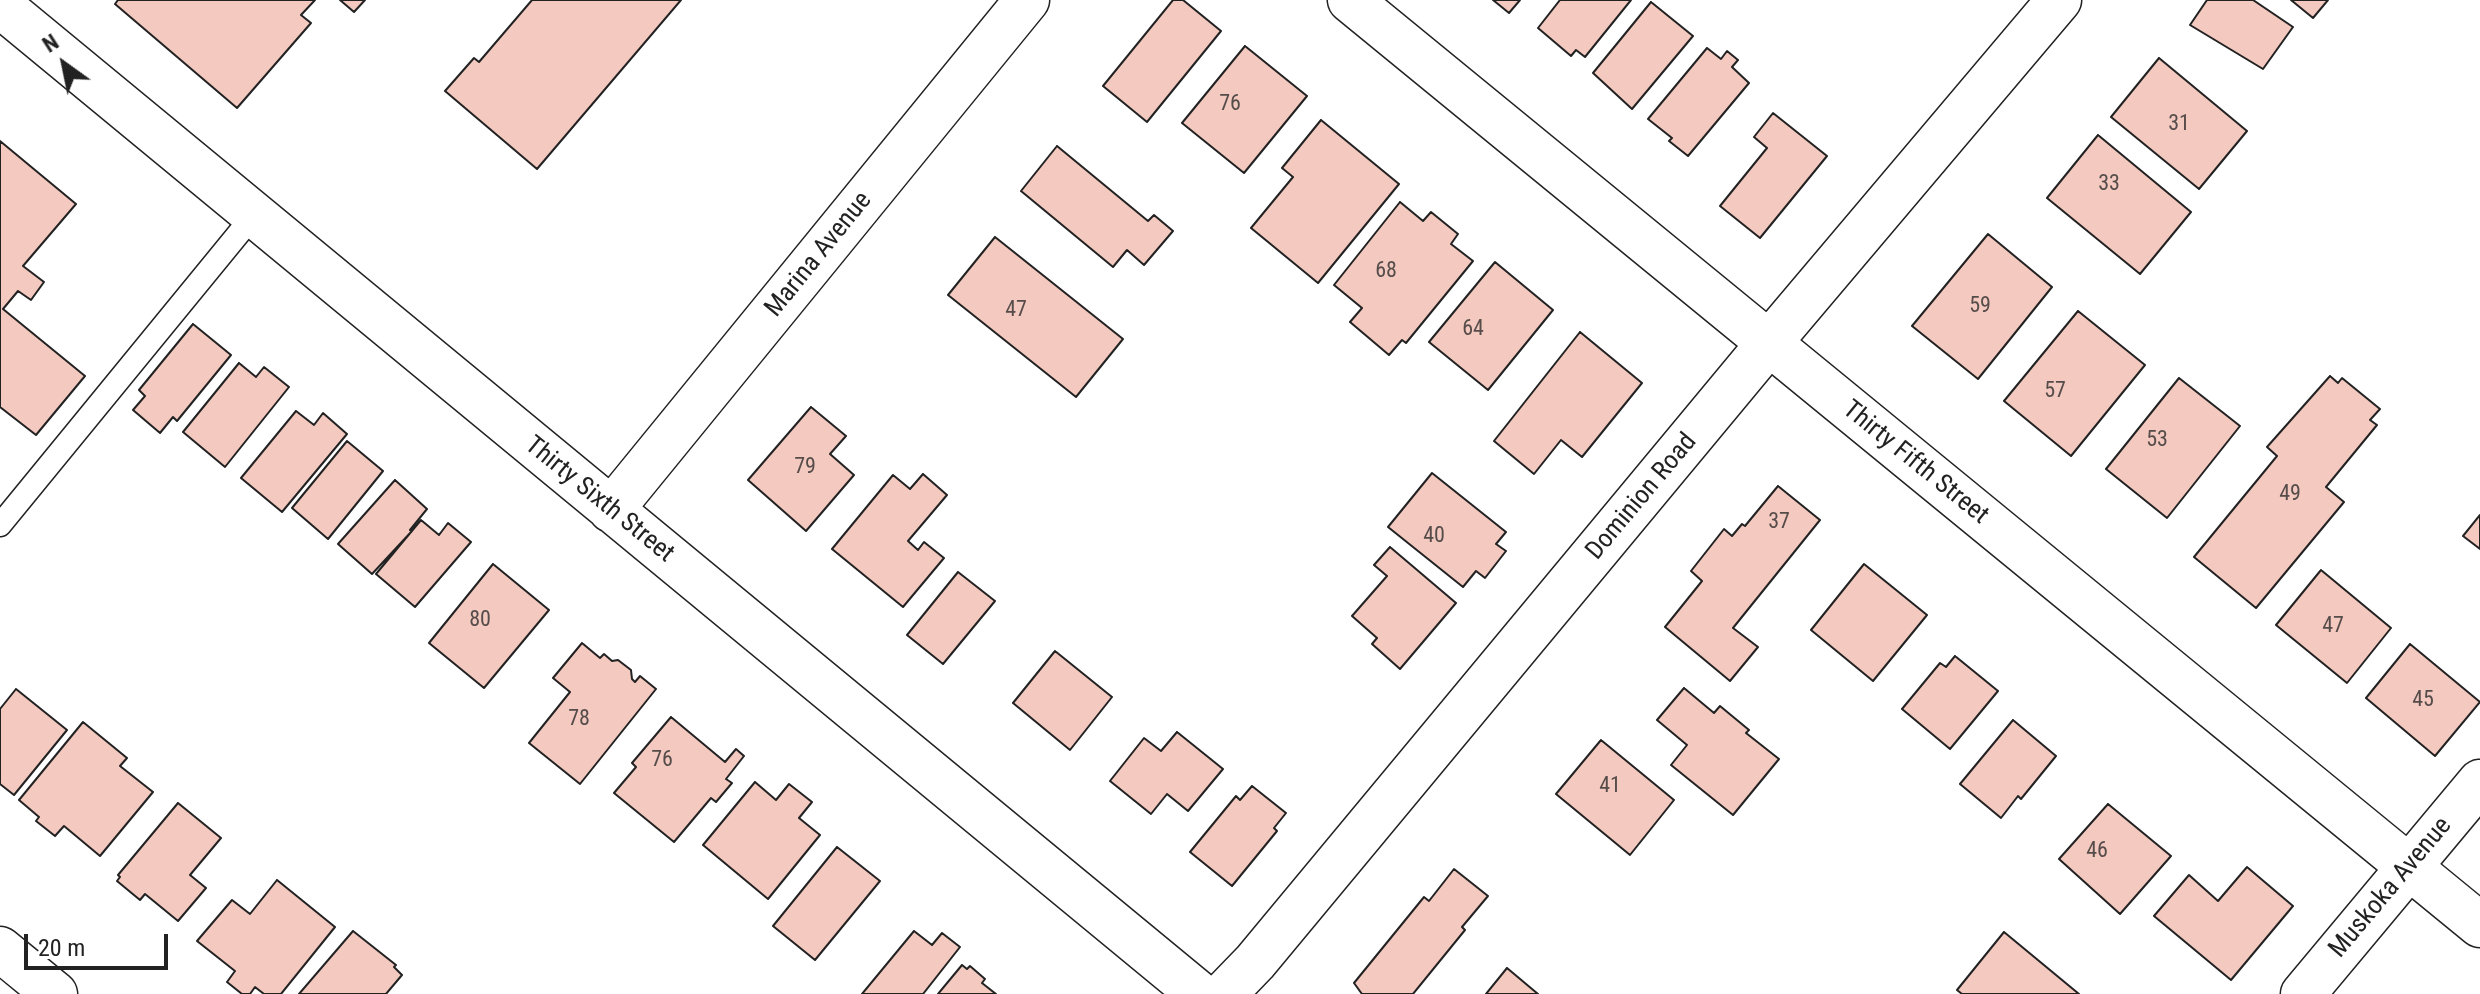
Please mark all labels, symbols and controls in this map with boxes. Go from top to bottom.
north arrow [24,24,104,104]
text: N [38,29,63,58]
house number: 76 [1219,91,1241,117]
house number: 31 [2168,111,2190,137]
house number: 33 [2098,171,2120,197]
street label: Marina Avenue [759,186,879,324]
house number: 68 [1375,258,1397,284]
house number: 59 [1969,293,1991,319]
house number: 47 [1005,297,1027,323]
house number: 64 [1462,316,1484,342]
house number: 57 [2044,378,2066,404]
street label: Thirty Fifth Street [1836,395,1994,531]
street label: Dominion Road [1580,427,1704,567]
house number: 53 [2146,427,2168,453]
street label: Thirty Sixth Street [518,430,680,570]
house number: 79 [794,454,816,480]
house number: 49 [2279,481,2301,507]
house number: 37 [1768,509,1790,535]
house number: 40 [1423,523,1445,549]
house number: 80 [469,607,491,633]
house number: 47 [2322,613,2344,639]
house number: 45 [2412,687,2434,713]
house number: 78 [568,706,590,732]
house number: 76 [651,747,673,773]
house number: 41 [1599,773,1621,799]
street label: Muskoka Avenue [2323,811,2459,965]
house number: 46 [2086,838,2108,864]
scale bar [28,918,172,968]
text: 20 m [38,934,85,962]

